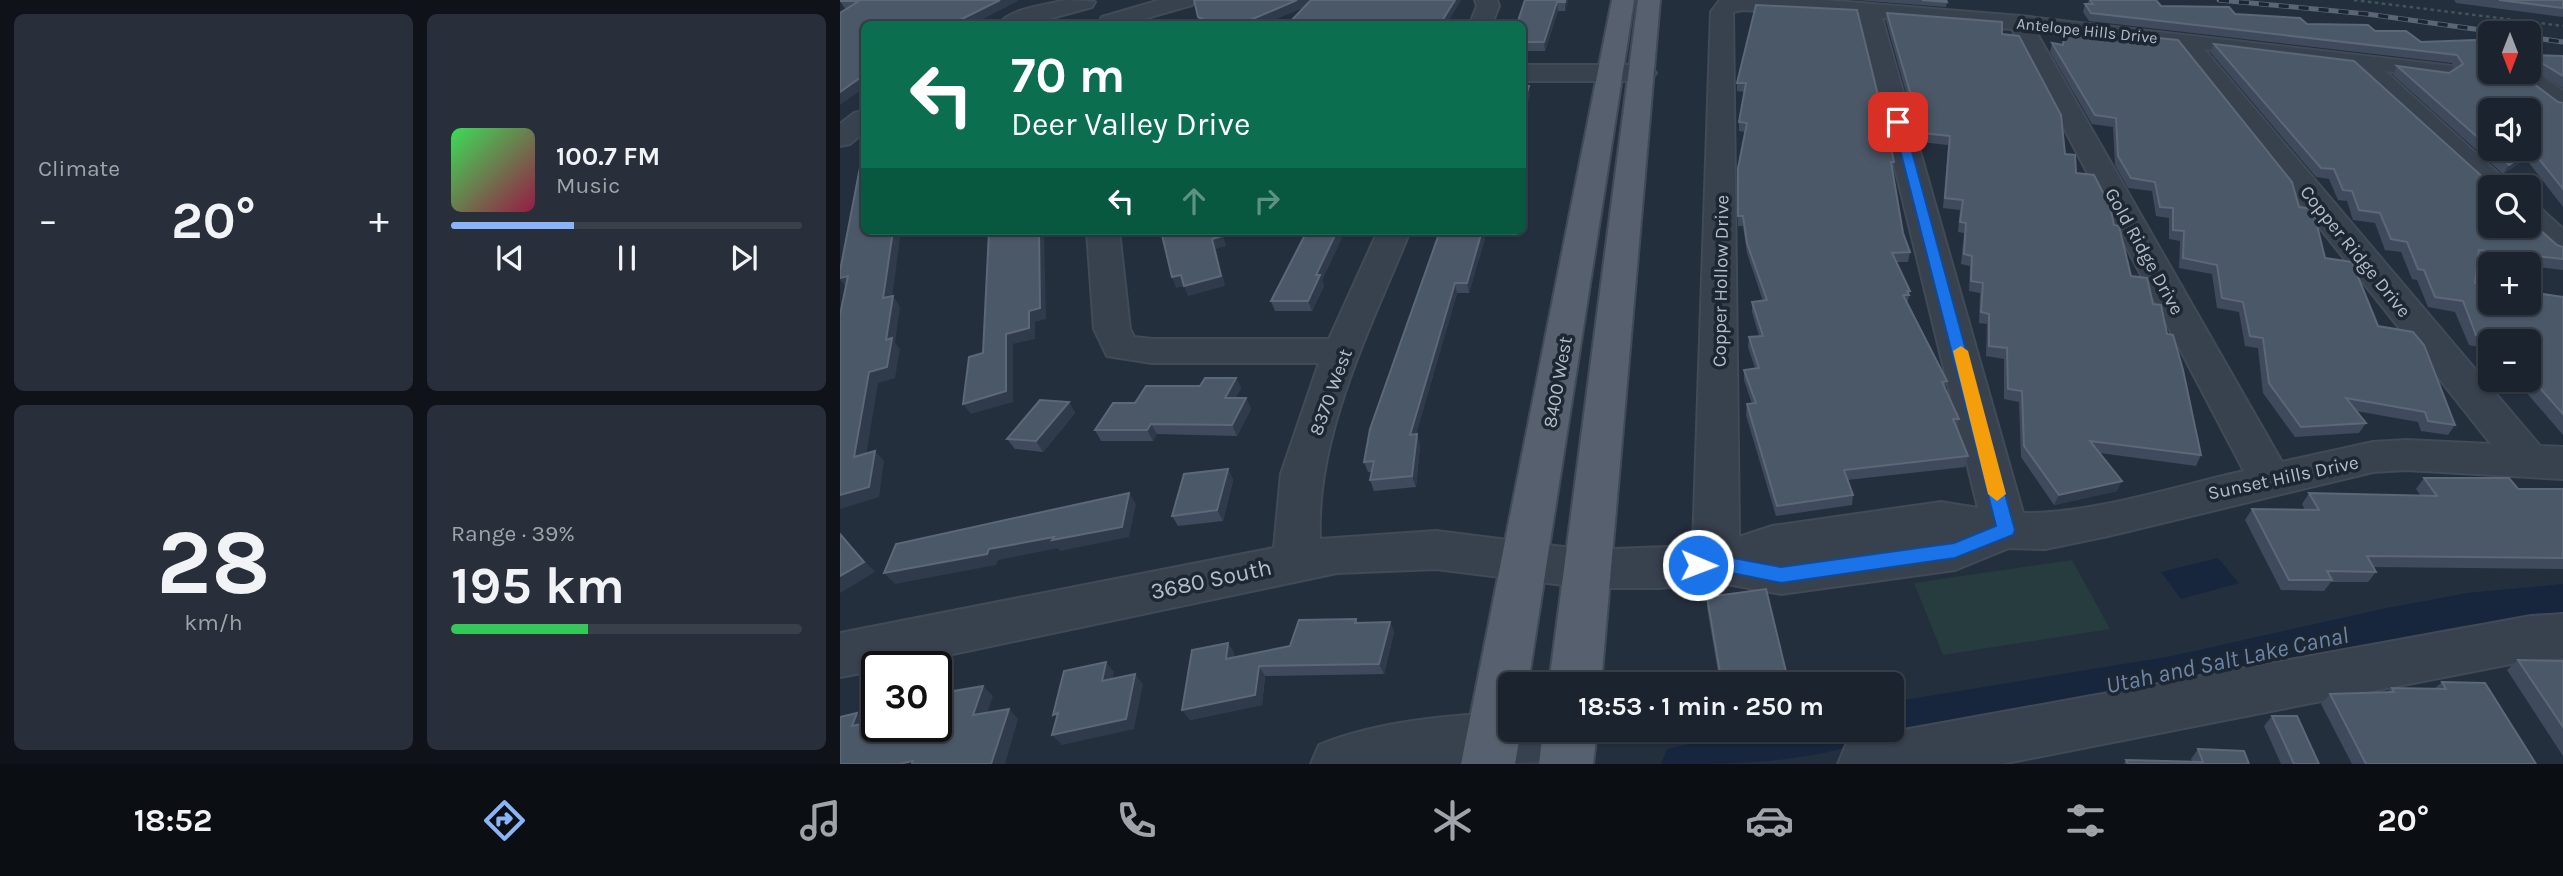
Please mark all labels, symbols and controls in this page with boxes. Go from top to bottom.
street label: Antelope Hills Drive [2016,14,2158,47]
north arrow [2478,21,2541,84]
map controls [2478,21,2541,392]
text: 70 m [1011,47,1125,104]
icon: left [896,49,987,140]
pin [1868,92,1928,152]
button: sound [2478,98,2541,161]
icon: arrive [1879,103,1917,141]
text: Deer Valley Drive [1011,106,1250,143]
text: 100.7 FM [556,141,660,172]
text: Climate [38,155,120,182]
text: Music [556,172,620,199]
button: search [2478,175,2541,238]
street label: Copper Ridge Drive [2295,181,2415,322]
icon: left [1102,182,1140,220]
icon: ahead [1175,182,1213,220]
icon: right [1248,182,1286,220]
street label: Gold Ridge Drive [2100,184,2188,319]
text: 20° [171,190,256,251]
street label: Copper Hollow Drive [1708,195,1734,367]
text: − [38,198,58,243]
text: + [369,198,389,243]
icon: previous [491,239,529,277]
icon: pause [608,239,646,277]
icon: next [725,239,763,277]
button: + [2478,252,2541,315]
button: − [2478,329,2541,392]
street label: 8400 West [1539,335,1577,430]
street label: 8370 West [1305,346,1357,439]
street label: Sunset Hills Drive [2206,451,2361,505]
text: 28 [157,510,270,616]
text: Range · 39% [451,520,575,547]
position arrow [1661,528,1735,602]
street label: 3680 South [1148,554,1274,605]
text: 195 km [451,555,625,616]
text: km/h [184,609,243,636]
water label: Utah and Salt Lake Canal [2103,621,2351,699]
speed limit sign: 30 [861,651,952,742]
text: 18:53 · 1 min · 250 m [1578,691,1824,722]
icon: directions [480,796,529,845]
icon: music [796,796,845,845]
icon: phone [1112,796,1161,845]
icon: climate [1428,796,1477,845]
icon: car [1745,796,1794,845]
icon: filters [2061,796,2110,845]
text: 18:52 [134,802,212,839]
text: 20° [2377,802,2429,839]

